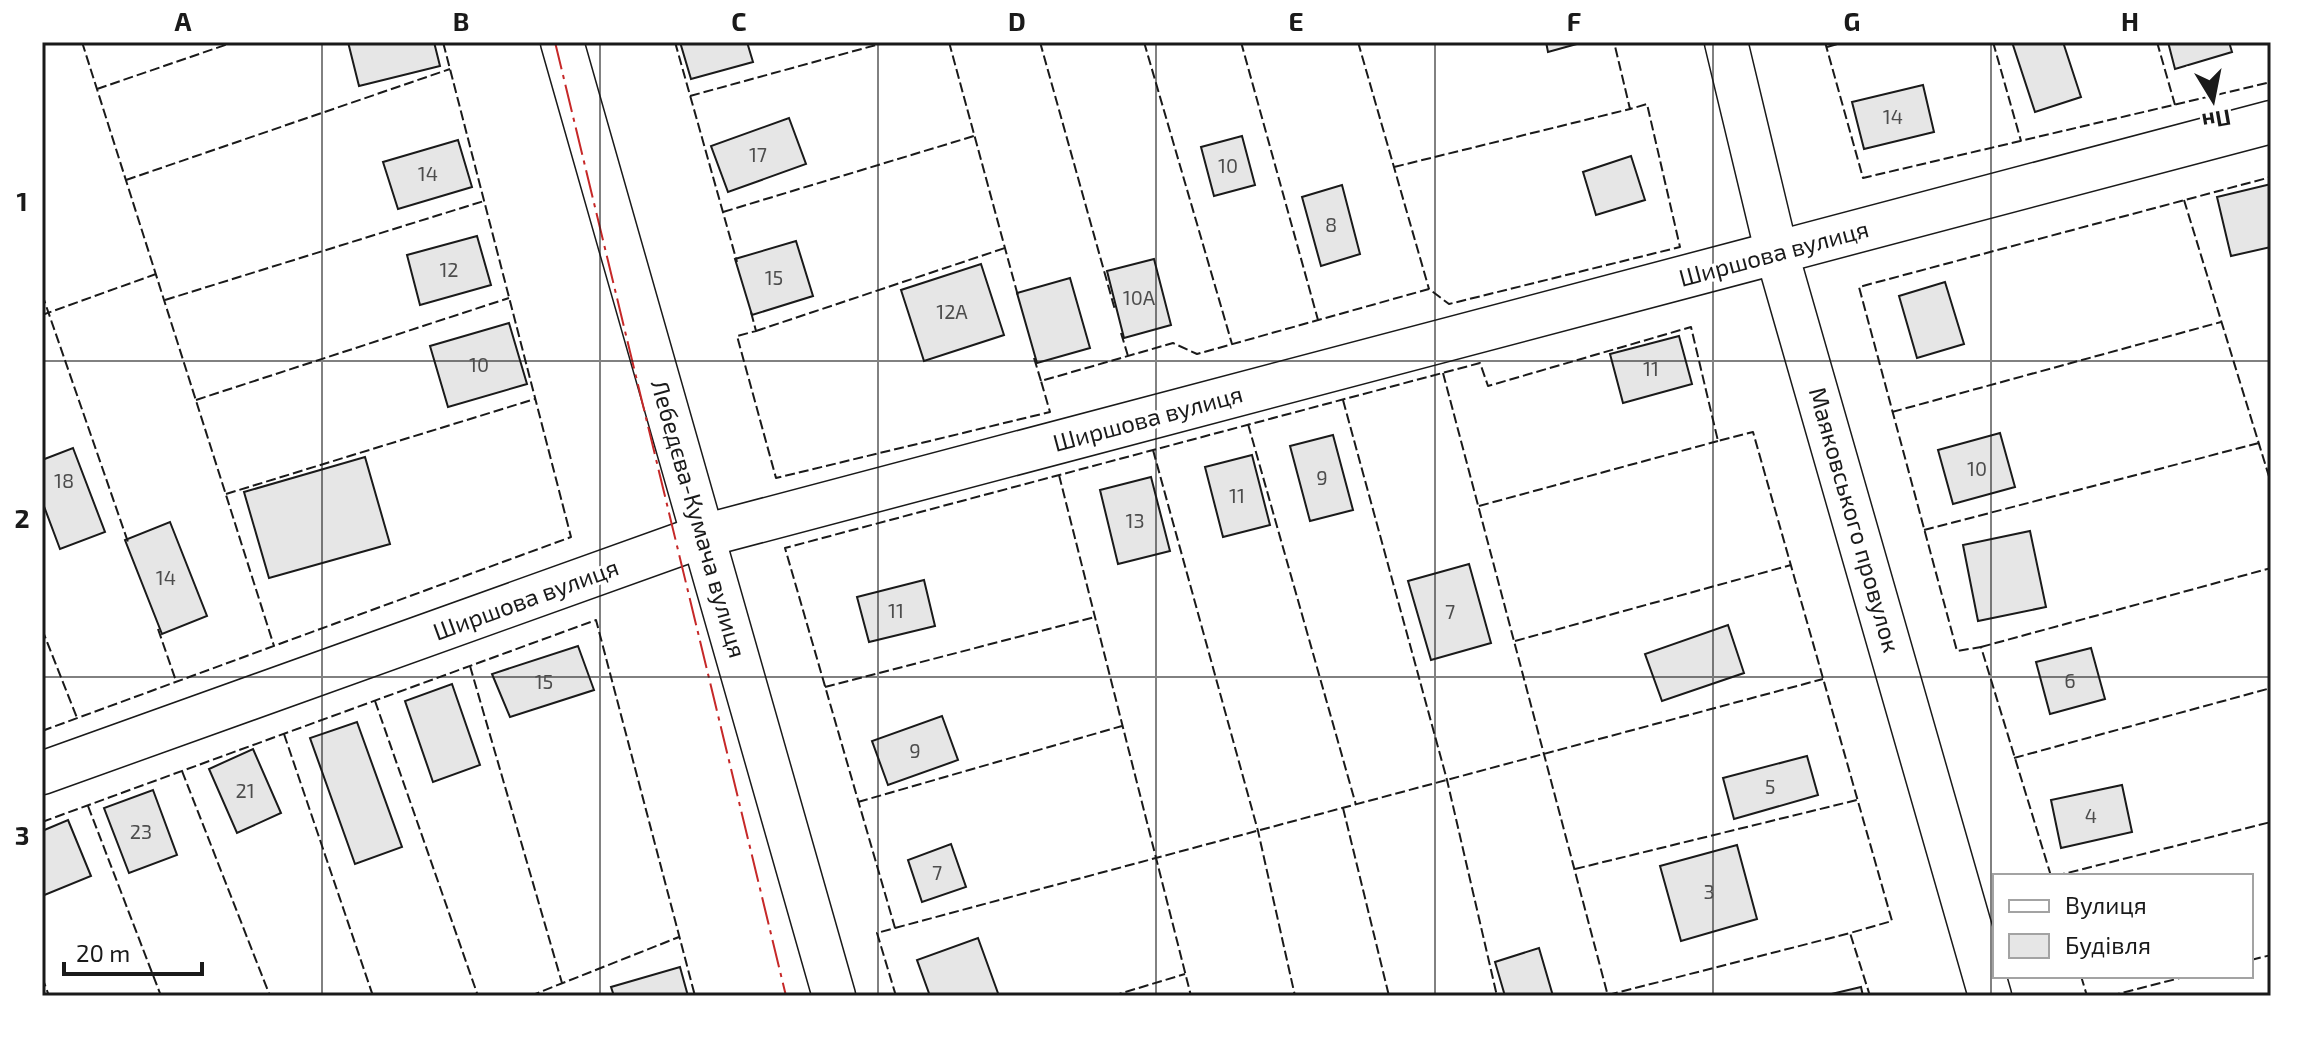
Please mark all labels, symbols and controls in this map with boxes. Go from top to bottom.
text: A [175,5,192,36]
text: B [453,5,469,36]
text: C [731,5,747,36]
text: D [1008,5,1026,36]
text: E [1288,5,1304,36]
text: F [1567,5,1581,36]
text: G [1844,5,1860,36]
text: H [2121,5,2139,36]
north arrow [2173,60,2253,140]
house number: 14 [1883,104,1903,128]
text: Пн [2200,105,2233,136]
house number: 17 [749,142,767,166]
house number: 10 [1218,153,1238,177]
house number: 14 [418,161,438,185]
text: 1 [16,185,28,216]
house number: 8 [1325,212,1337,236]
street label: Ширшова вулиця [1676,213,1872,293]
house number: 12 [439,257,459,281]
house number: 15 [765,265,783,289]
house number: 10А [1123,285,1156,309]
house number: 12А [936,299,968,323]
house number: 10 [469,352,489,376]
house number: 11 [1643,356,1659,380]
street label: Лебедєва-Кумача вулиця [645,376,753,661]
street label: Ширшова вулиця [1050,378,1246,458]
street label: Маяковського провулок [1803,384,1907,656]
house number: 10 [1967,456,1987,480]
house number: 9 [1316,465,1328,489]
house number: 18 [54,468,74,492]
house number: 11 [1229,483,1245,507]
text: 2 [14,502,30,533]
house number: 13 [1125,508,1145,532]
street label: Ширшова вулиця [429,552,623,647]
house number: 14 [156,565,176,589]
house number: 11 [888,598,904,622]
house number: 7 [1445,599,1455,623]
house number: 6 [2064,668,2076,692]
house number: 15 [535,669,553,693]
house number: 9 [909,738,921,762]
house number: 5 [1765,774,1775,798]
house number: 21 [235,778,255,802]
house number: 4 [2085,803,2097,827]
text: 3 [15,819,29,850]
house number: 23 [130,819,152,843]
house number: 7 [932,860,942,884]
legend [1993,874,2253,978]
house number: 3 [1703,879,1715,903]
text: Вулиця [2065,890,2147,920]
scale bar [64,926,202,976]
text: Будівля [2065,930,2151,960]
text: 20 m [76,938,130,967]

